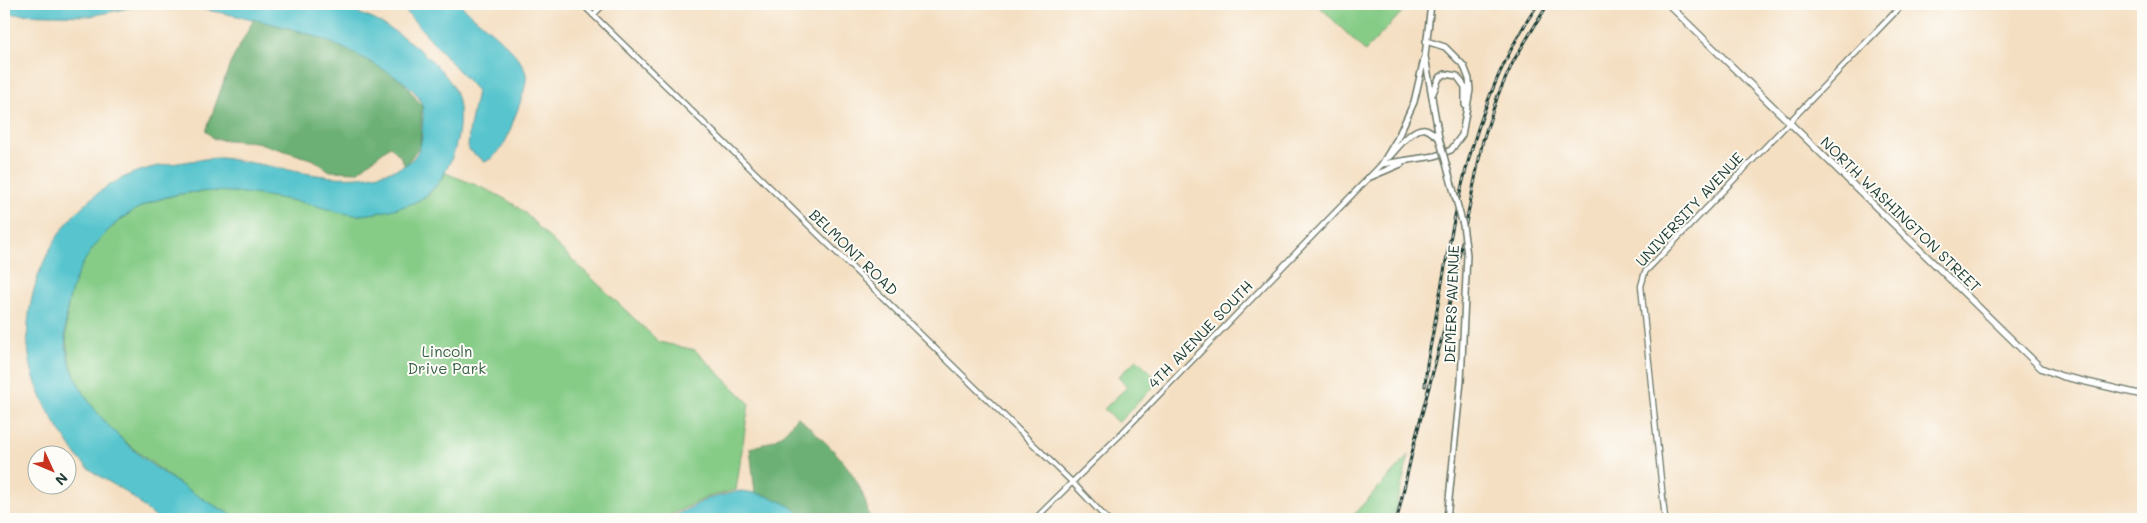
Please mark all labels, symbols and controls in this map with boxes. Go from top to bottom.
street label: NORTH WASHINGTON STREET [1816,132,1986,296]
street label: UNIVERSITY AVENUE [1631,147,1748,271]
street label: BELMONT ROAD [805,205,903,299]
street label: DEMERS AVENUE [1439,244,1463,363]
street label: 4TH AVENUE SOUTH [1143,276,1257,392]
park label: Lincoln Drive Park [408,341,486,378]
north arrow [28,446,78,496]
text: N [51,469,72,490]

